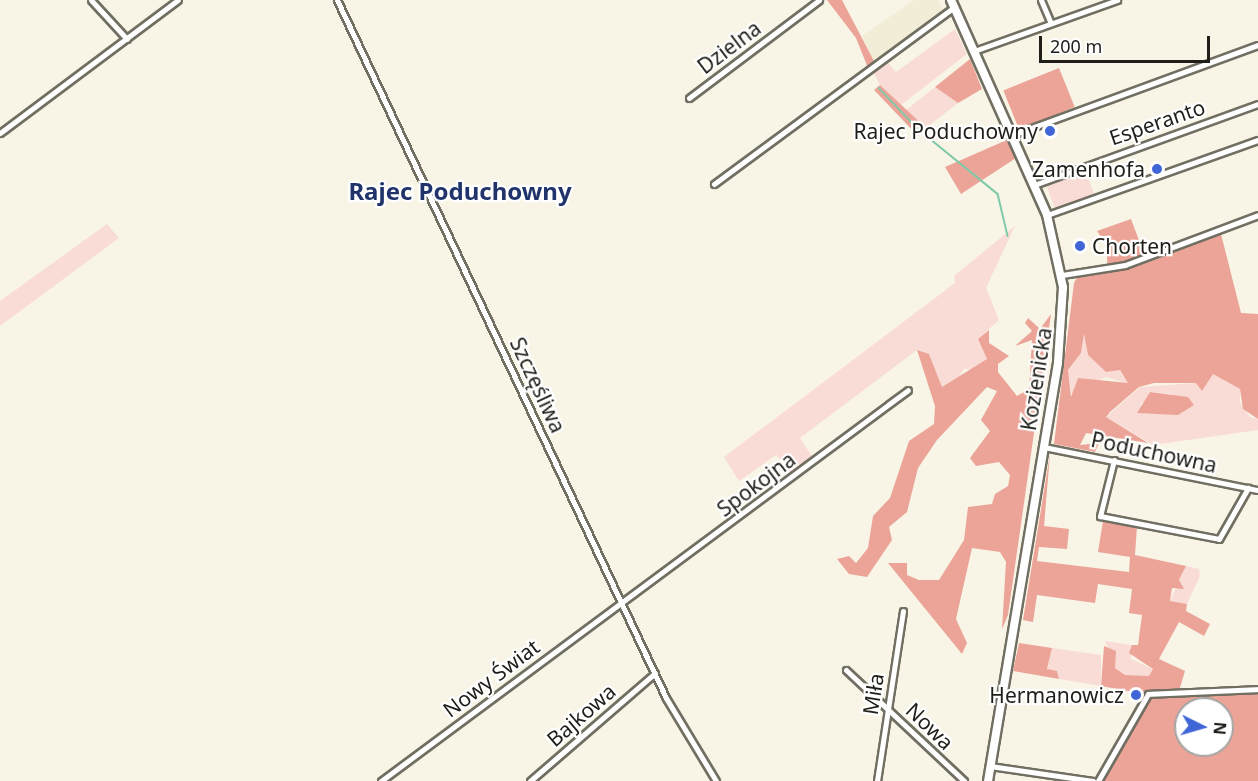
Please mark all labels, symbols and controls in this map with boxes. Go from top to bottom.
street label: Dzielna [692,15,766,79]
scale bar [1042,24,1213,62]
text: 200 m [1050,34,1102,58]
street label: Esperanto [1106,94,1208,150]
place label: Rajec Poduchowny [854,118,1038,144]
marker: Rajec Poduchowny [1043,124,1057,138]
place label: Zamenhofa [1032,156,1145,182]
marker: Zamenhofa [1150,162,1164,176]
district label: Rajec Poduchowny [348,177,572,205]
place label: Chorten [1092,233,1172,259]
marker: Chorten [1073,239,1087,253]
street label: Kozienicka [1015,326,1057,432]
street label: Szczęśliwa [505,333,571,437]
street label: Poduchowna [1089,426,1219,478]
street label: Spokojna [712,446,800,522]
street label: Nowy Świat [438,634,544,722]
street label: Miła [857,671,889,717]
street label: Bajkowa [542,678,620,752]
place label: Hermanowicz [989,682,1124,708]
marker: Hermanowicz [1129,688,1143,702]
street label: Nowa [901,697,959,755]
north arrow [1174,697,1234,757]
text: N [1208,721,1231,736]

